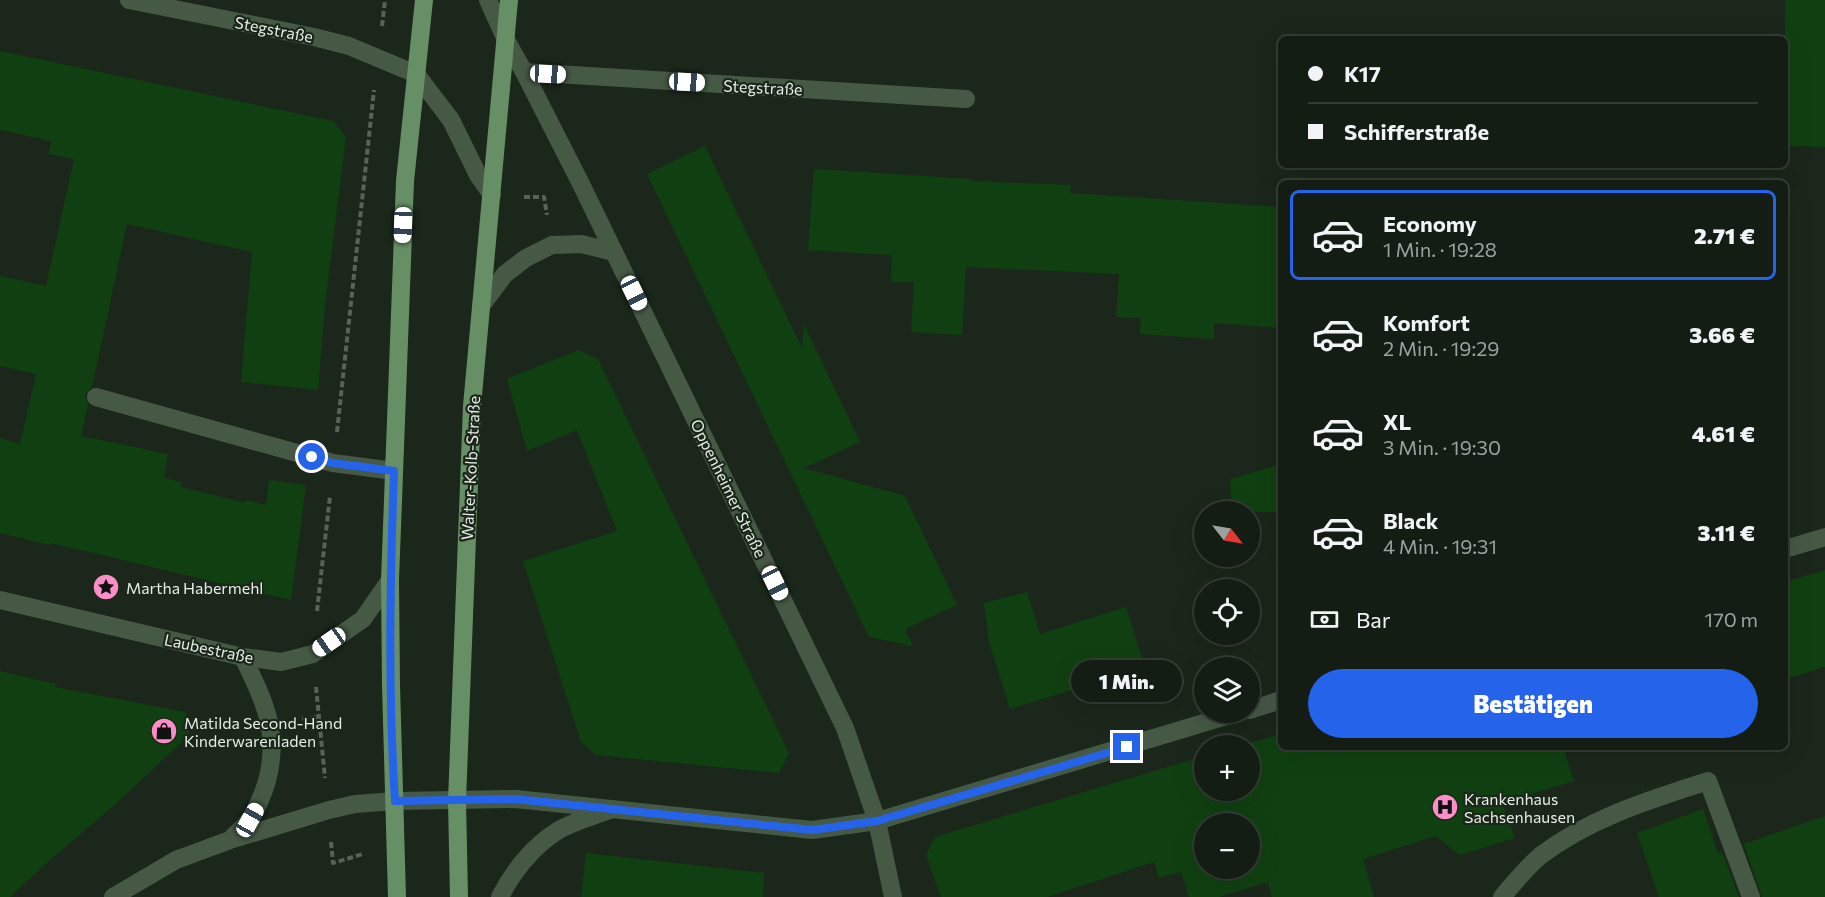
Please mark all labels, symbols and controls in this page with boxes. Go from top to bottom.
street label: Stegstraße [233,12,315,46]
text: K17 [1344,60,1381,87]
car [530,64,566,84]
car [669,72,705,92]
street label: Stegstraße [723,75,803,99]
text: Schifferstraße [1344,118,1489,145]
car [393,207,413,243]
icon: car [1311,208,1365,262]
text: Economy [1383,210,1477,237]
text: 2.71 € [1694,222,1755,249]
text: 1 Min. · 19:28 [1383,237,1497,261]
car [618,273,650,313]
icon: car [1311,307,1365,361]
text: Komfort [1383,309,1470,336]
text: 3.66 € [1689,321,1755,348]
text: 2 Min. · 19:29 [1383,336,1499,360]
street label: Walter-Kolb-Straße [457,395,483,541]
icon: car [1311,406,1365,460]
text: XL [1383,408,1411,435]
street label: Oppenheimer Straße [687,416,771,560]
text: 4.61 € [1692,420,1755,447]
text: 3 Min. · 19:30 [1383,435,1501,459]
route start [298,443,325,470]
north arrow [1194,501,1260,567]
map controls [1194,501,1260,879]
icon: car [1311,505,1365,559]
text: Black [1383,507,1438,534]
text: 3.11 € [1697,519,1755,546]
text: 4 Min. · 19:31 [1383,534,1497,558]
car [759,563,791,603]
place icon: Martha Habermehl [91,572,121,602]
place label: Martha Habermehl [126,578,263,597]
button: locate [1194,579,1260,645]
icon: cash [1308,603,1341,636]
text: Bar [1356,606,1391,633]
text: 170 m [1705,607,1758,631]
car [309,624,349,660]
street label: Laubestraße [163,629,255,667]
button: layers [1194,657,1260,723]
callout: 1 Min. [1072,660,1182,702]
text: 1 Min. [1099,669,1154,693]
button: Bestätigen [1308,669,1758,738]
place label: Matilda Second-Hand Kinderwarenladen [184,713,342,750]
shop icon: Matilda Second-Hand Kinderwarenladen [149,716,179,746]
route end [1113,733,1140,760]
button: + [1194,735,1260,801]
place label: Krankenhaus Sachsenhausen [1464,789,1575,826]
hospital icon: Krankenhaus Sachsenhausen [1430,792,1460,822]
car [233,800,267,840]
button: − [1194,813,1260,879]

